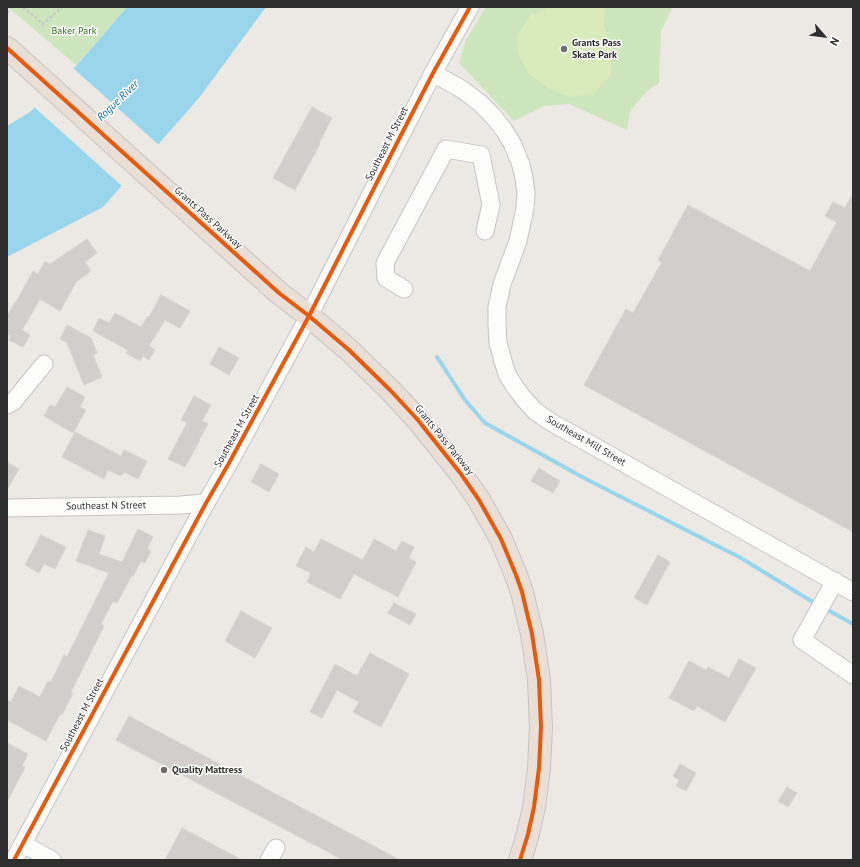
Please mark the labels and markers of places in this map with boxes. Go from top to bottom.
place label: Grants Pass Skate Park [572,37,621,60]
marker: Grants Pass Skate Park [559,44,569,54]
place label: Quality Mattress [172,764,242,776]
marker: Quality Mattress [159,765,169,775]

